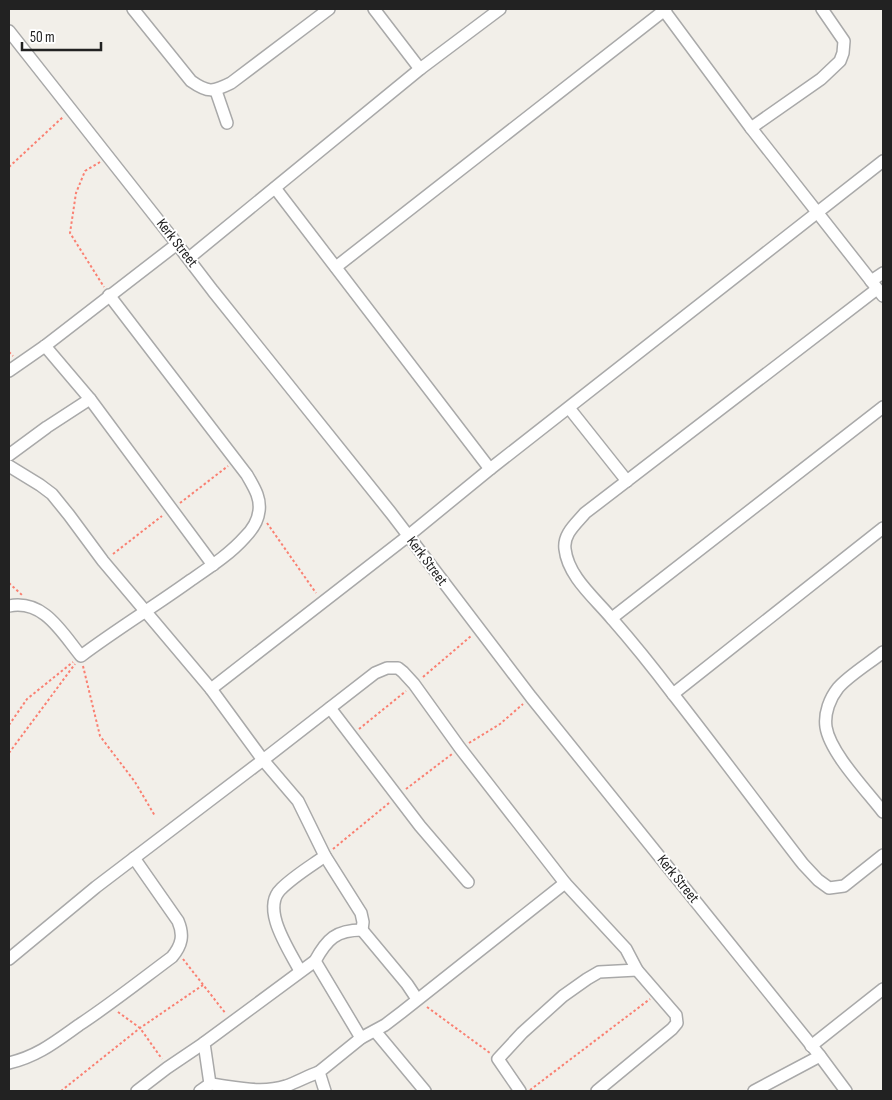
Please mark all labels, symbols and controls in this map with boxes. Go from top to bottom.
scale bar [22,20,101,52]
text: 50 m [30,28,55,47]
street label: Kerk Street [152,215,202,271]
street label: Kerk Street [402,533,452,590]
street label: Kerk Street [653,851,703,907]

